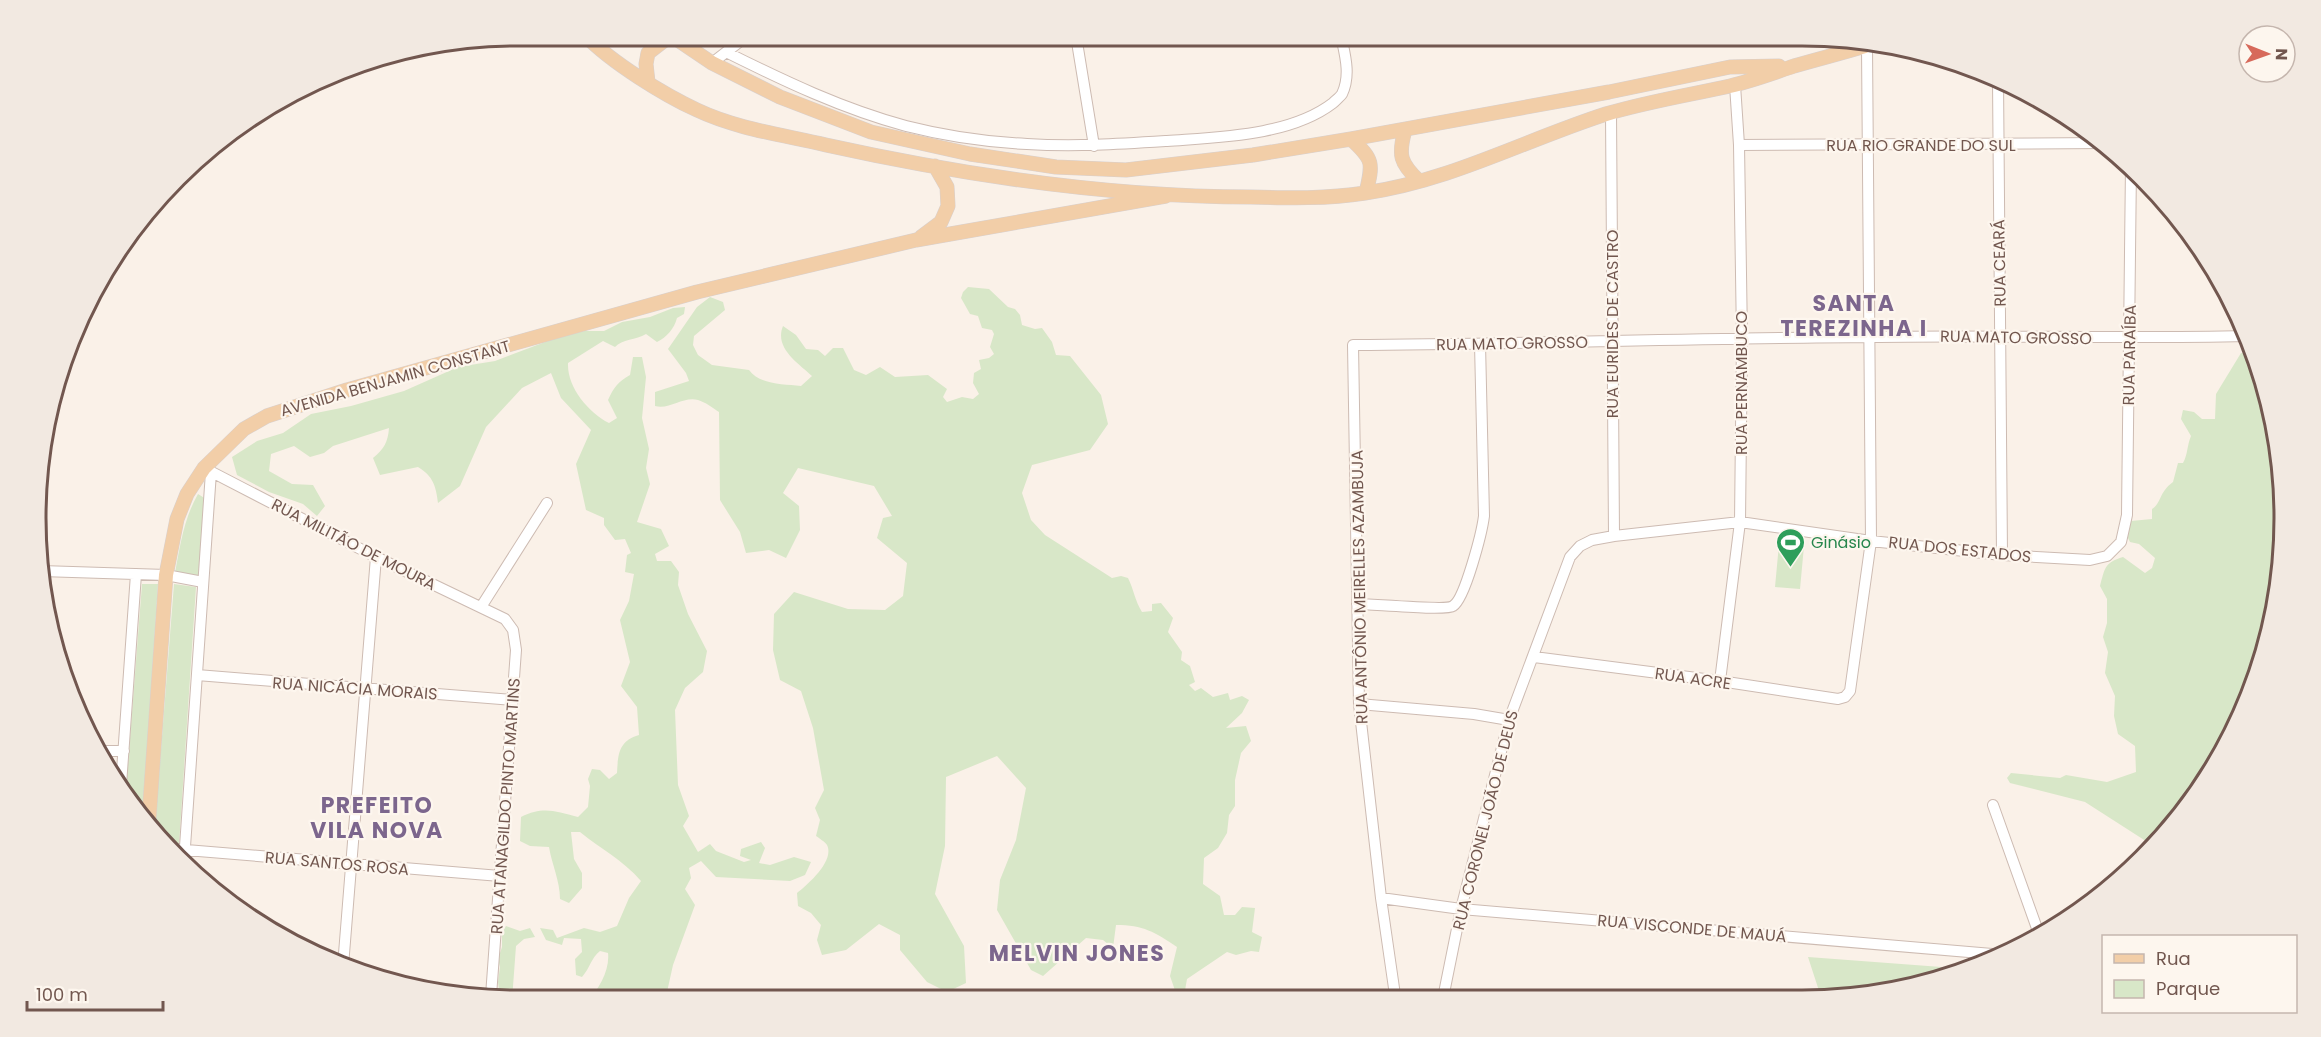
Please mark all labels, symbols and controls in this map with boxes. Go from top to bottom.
north arrow [2237,24,2297,84]
text: N [2270,48,2293,60]
street label: RUA RIO GRANDE DO SUL [1826,134,2016,157]
street label: RUA CEARÁ [1987,219,2012,307]
street label: RUA EURIDES DE CASTRO [1601,230,1624,418]
district label: SANTA TEREZINHA I [1780,288,1928,344]
street label: RUA PARAÍBA [2117,304,2142,406]
street label: RUA PERNAMBUCO [1730,311,1753,455]
street label: RUA MATO GROSSO [1940,325,2092,350]
street label: RUA MATO GROSSO [1436,331,1588,356]
street label: AVENIDA BENJAMIN CONSTANT [278,335,513,422]
street label: RUA ANTÔNIO MEIRELLES AZAMBUJA [1346,449,1373,724]
street label: RUA MILITÃO DE MOURA [268,493,440,596]
sports icon: Ginásio [1774,526,1806,568]
place label: Ginásio [1811,531,1871,554]
street label: RUA DOS ESTADOS [1887,531,2032,568]
street label: RUA ACRE [1653,662,1732,695]
street label: RUA NICÁCIA MORAIS [272,671,438,706]
street label: RUA ATANAGILDO PINTO MARTINS [485,677,526,935]
street label: RUA CORONEL JOÃO DE DEUS [1447,708,1524,932]
district label: PREFEITO VILA NOVA [310,790,444,846]
street label: RUA SANTOS ROSA [264,846,410,881]
street label: RUA VISCONDE DE MAUÁ [1596,909,1788,948]
legend [2102,935,2297,1013]
district label: MELVIN JONES [989,938,1165,969]
text: Rua [2156,946,2191,971]
scale bar [27,974,164,1012]
text: Parque [2156,976,2220,1001]
text: 100 m [36,982,88,1007]

